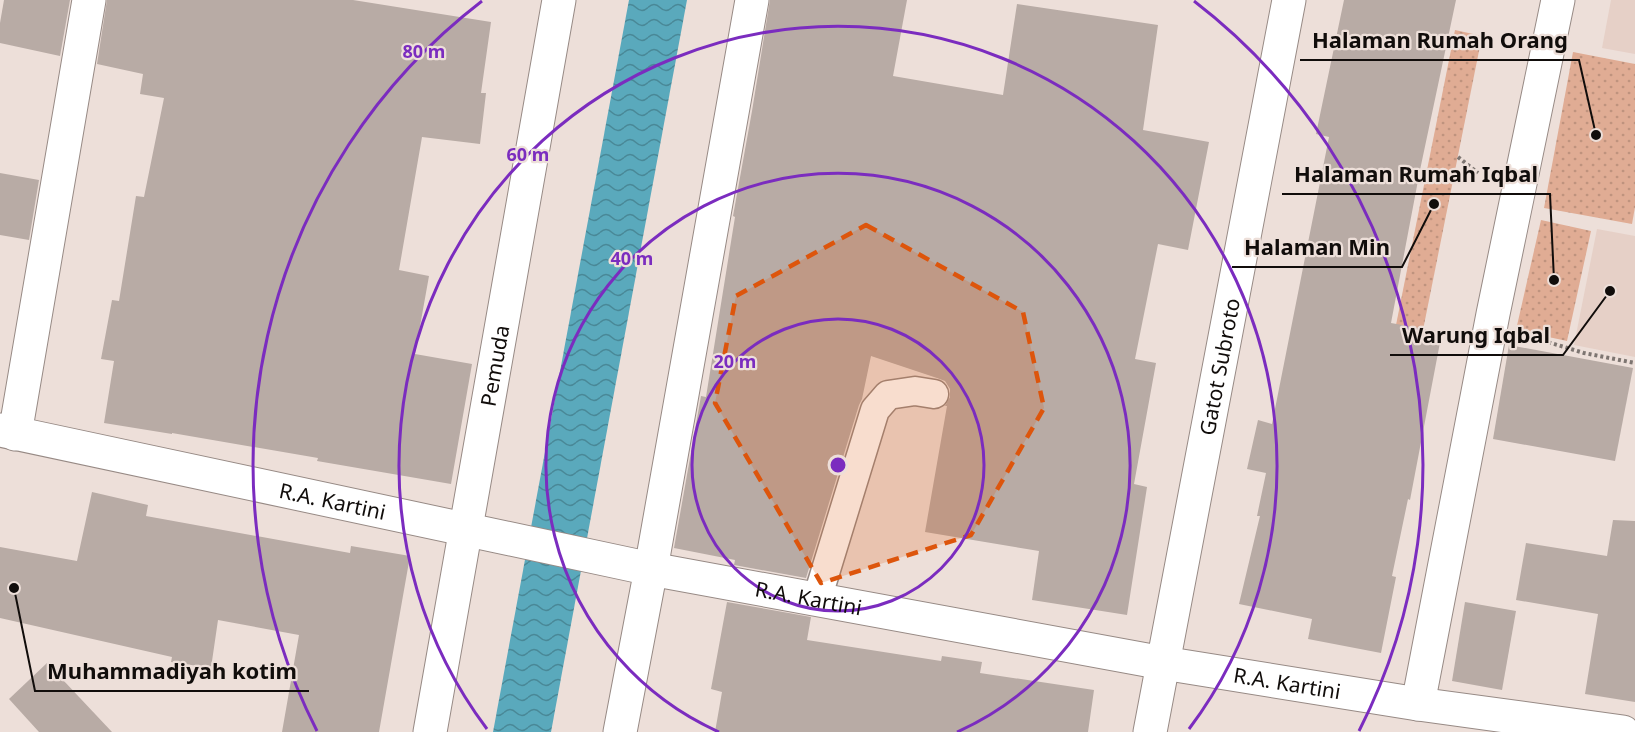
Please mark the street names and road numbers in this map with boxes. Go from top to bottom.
street label: Gatot Subroto [1193,296,1246,438]
street label: Pemuda [474,323,515,408]
street label: R.A. Kartini [277,476,388,526]
street label: R.A. Kartini [753,574,864,621]
street label: R.A. Kartini [1232,661,1343,705]

